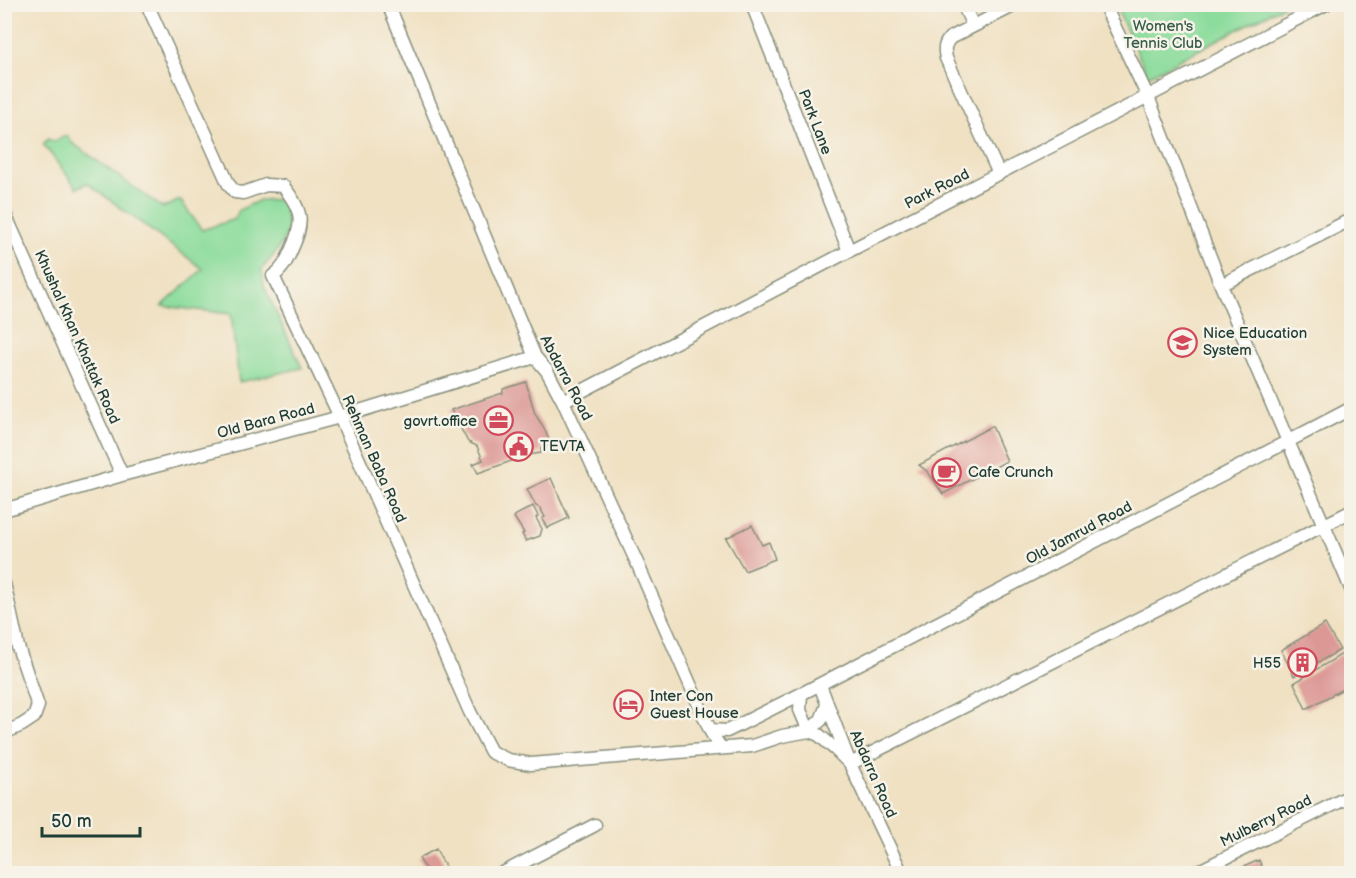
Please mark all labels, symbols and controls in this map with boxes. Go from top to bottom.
park label: Women's Tennis Club [1123,17,1203,53]
street label: Park Lane [794,87,836,157]
street label: Park Road [901,165,973,213]
street label: Khushal Khan Khattak Road [30,247,124,427]
place label: Nice Education System [1203,324,1307,360]
school or university icon: Nice Education System [1166,326,1198,358]
street label: Abdarra Road [536,332,596,424]
street label: Rehman Baba Road [337,392,411,526]
street label: Old Bara Road [215,399,317,443]
office icon: govrt.office [482,405,514,437]
place label: govrt.office [403,412,477,431]
public building icon: TEVTA [503,430,535,462]
place label: TEVTA [540,437,586,456]
cafe icon: Cafe Crunch [931,456,963,488]
place label: Cafe Crunch [968,463,1053,482]
street label: Old Jamrud Road [1023,497,1135,569]
building icon: H55 [1286,647,1318,679]
place label: H55 [1253,654,1281,673]
place label: Inter Con Guest House [650,687,739,723]
hotel icon: Inter Con Guest House [613,689,645,721]
street label: Abdarra Road [845,727,901,821]
street label: Mulberry Road [1217,791,1315,851]
scale bar [42,800,140,838]
text: 50 m [51,811,92,832]

